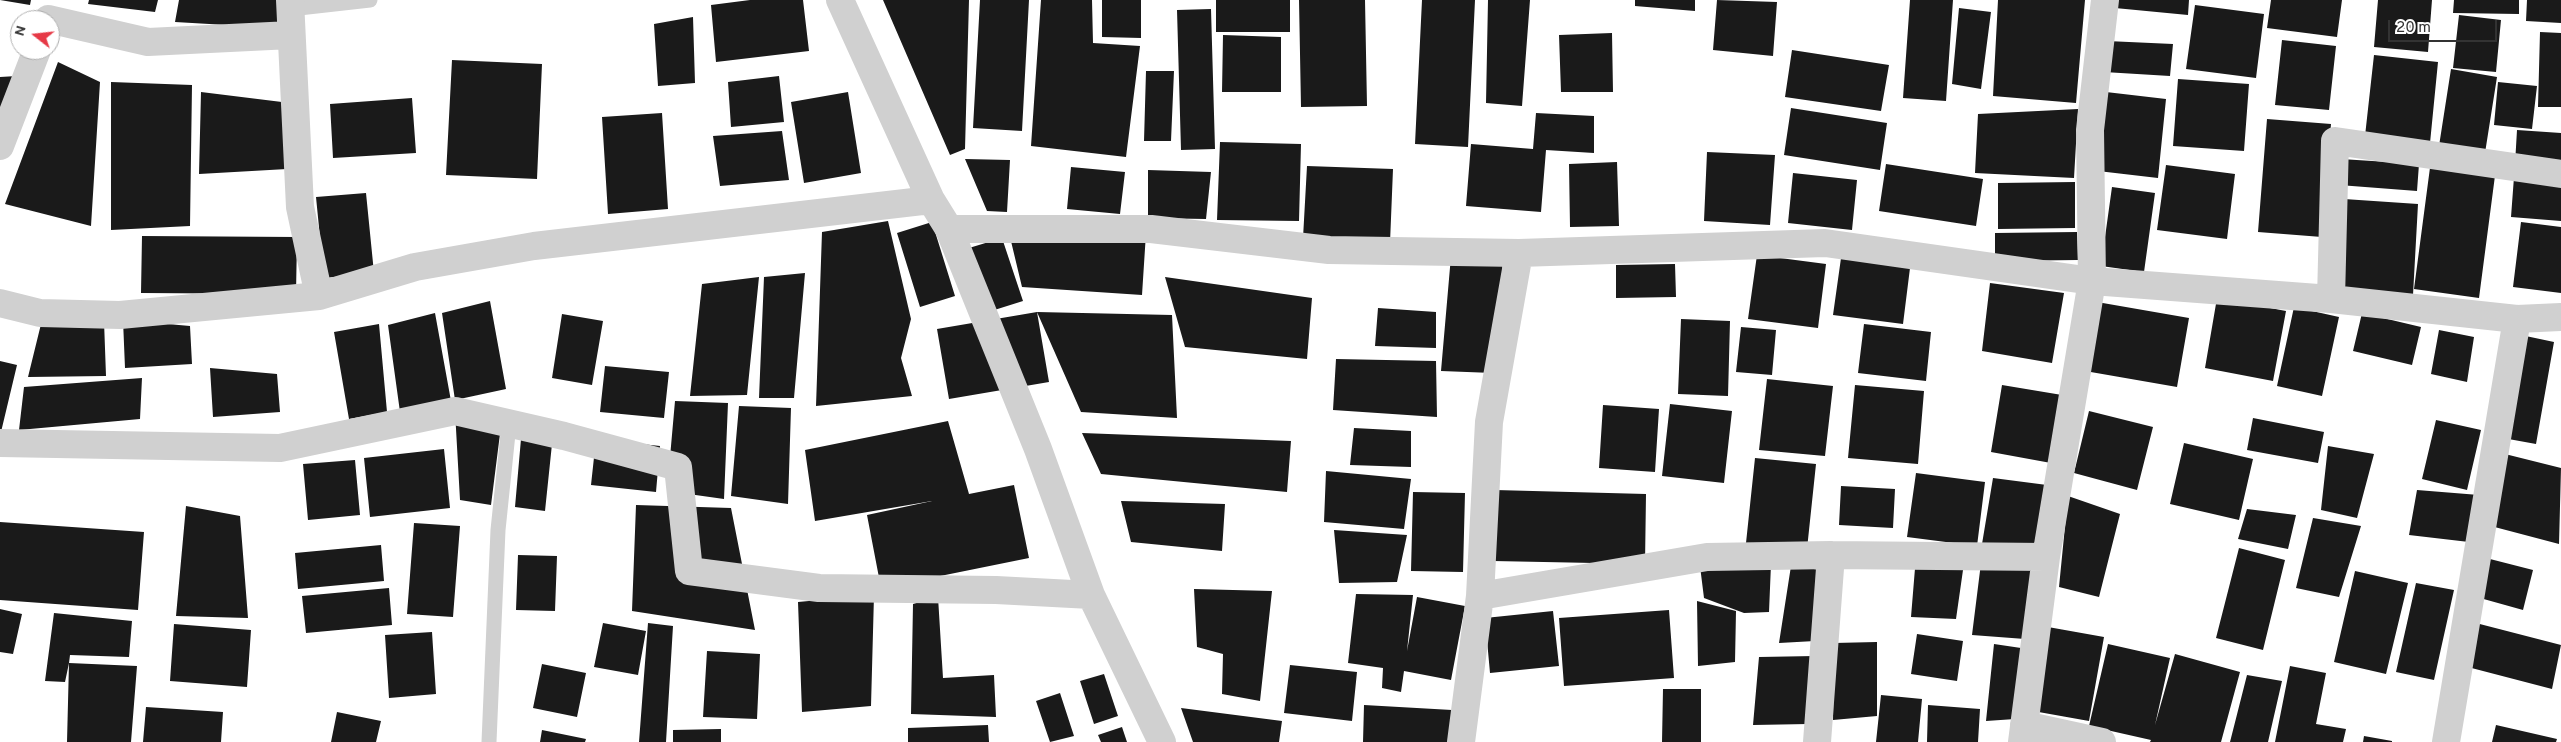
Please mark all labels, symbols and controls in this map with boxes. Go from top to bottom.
north arrow [10,10,60,60]
scale bar [2391,10,2500,42]
text: 20 m [2396,19,2431,38]
text: N [12,24,31,38]

